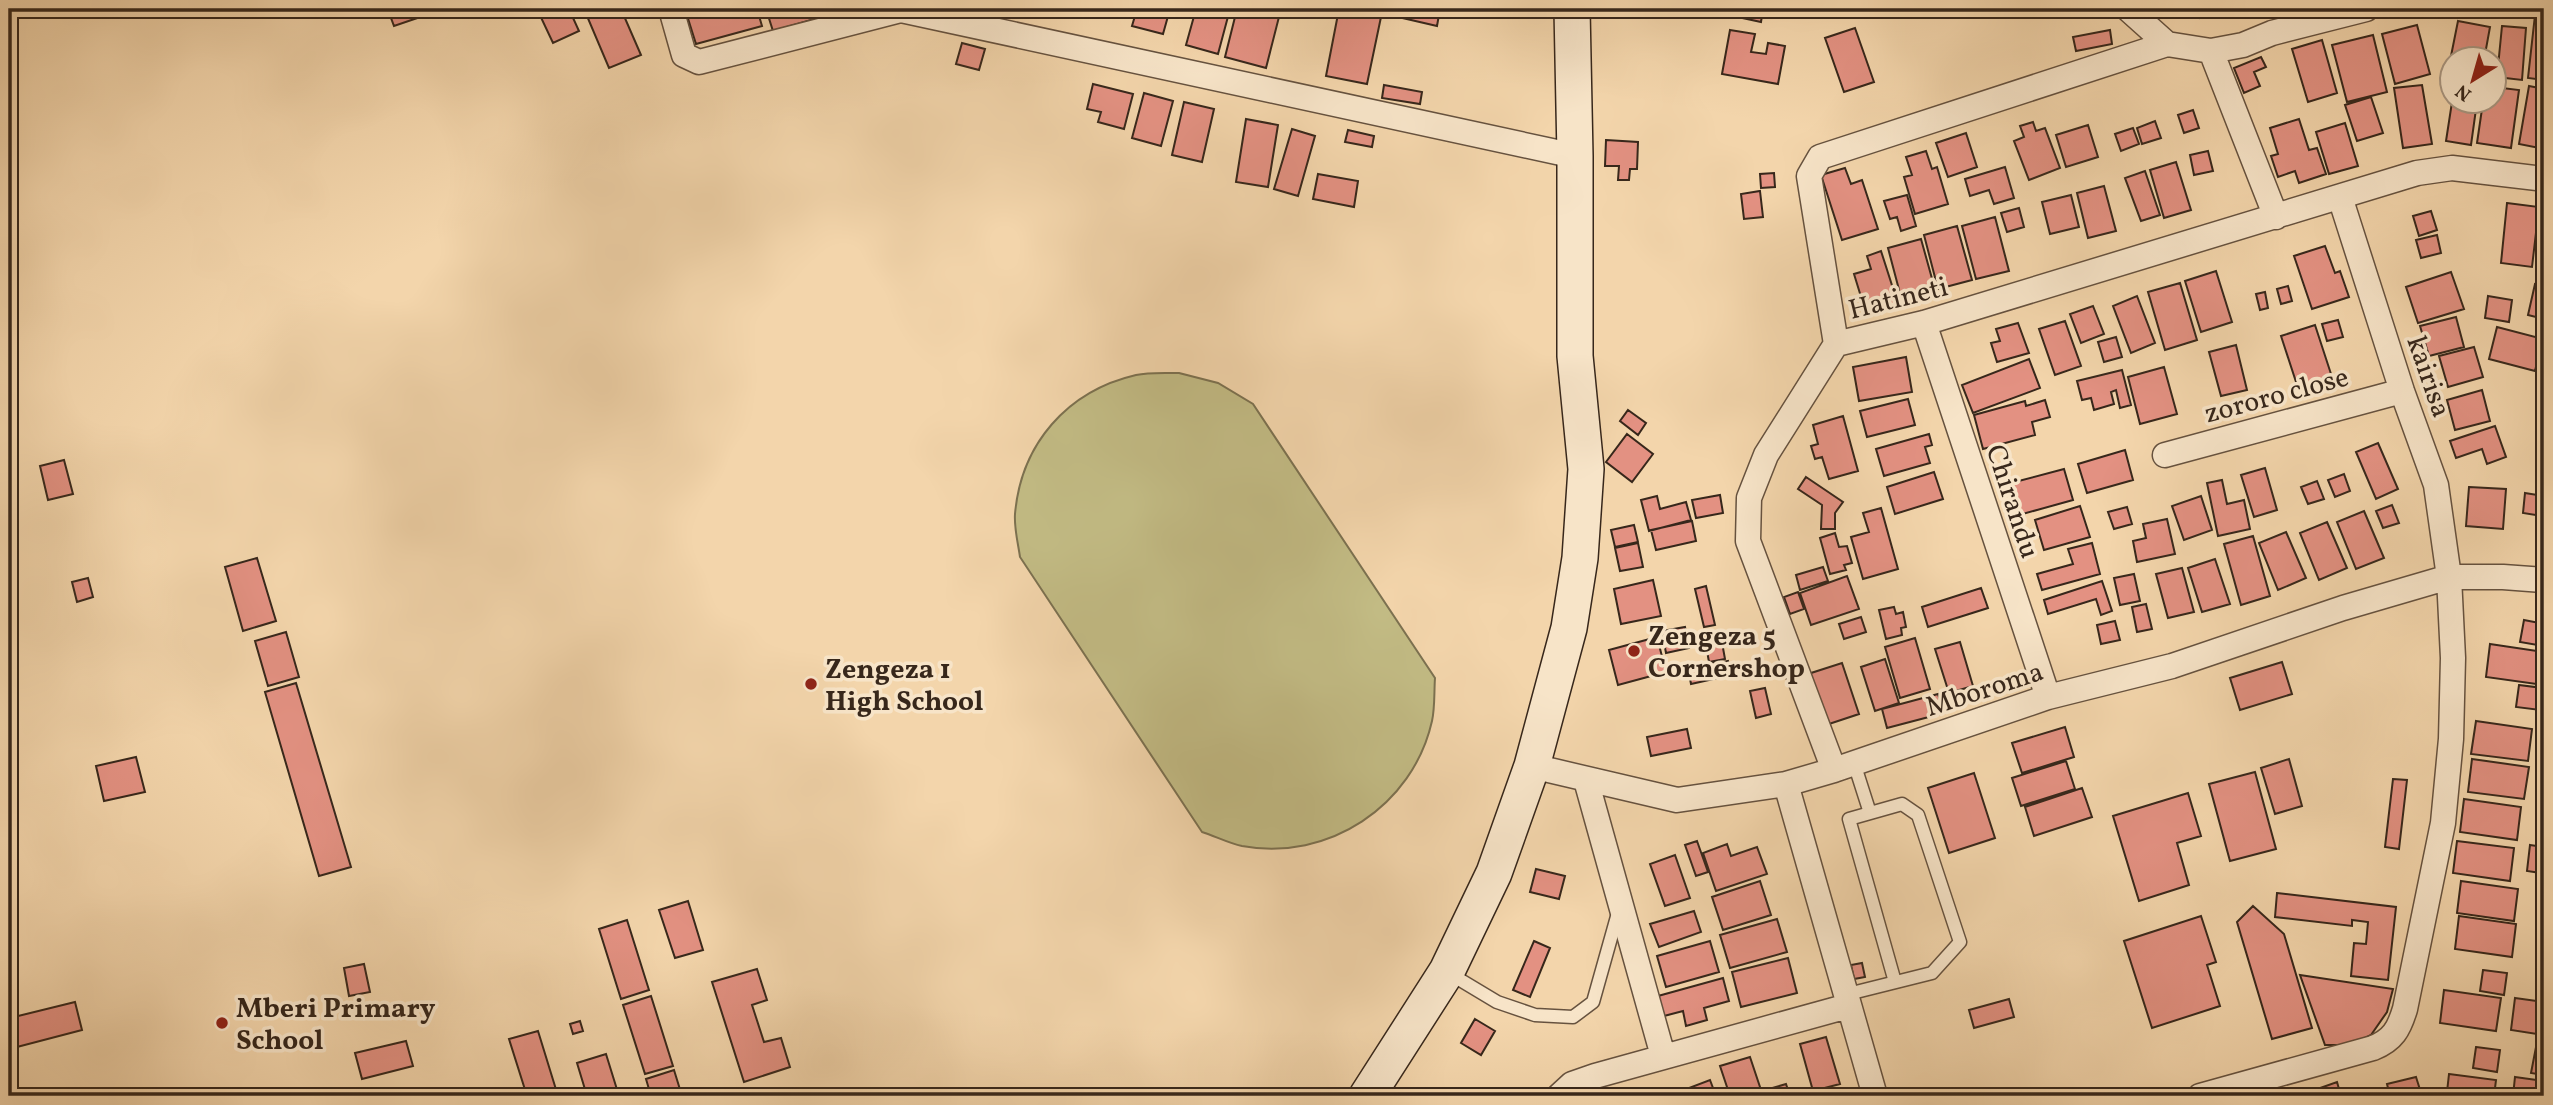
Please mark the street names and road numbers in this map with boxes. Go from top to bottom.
street label: Hatineti [1845,268,1952,331]
street label: kairisa [2396,331,2460,423]
street label: zororo close [2200,358,2353,434]
street label: Chirandu [1975,440,2048,564]
street label: Mboroma [1921,653,2049,728]

